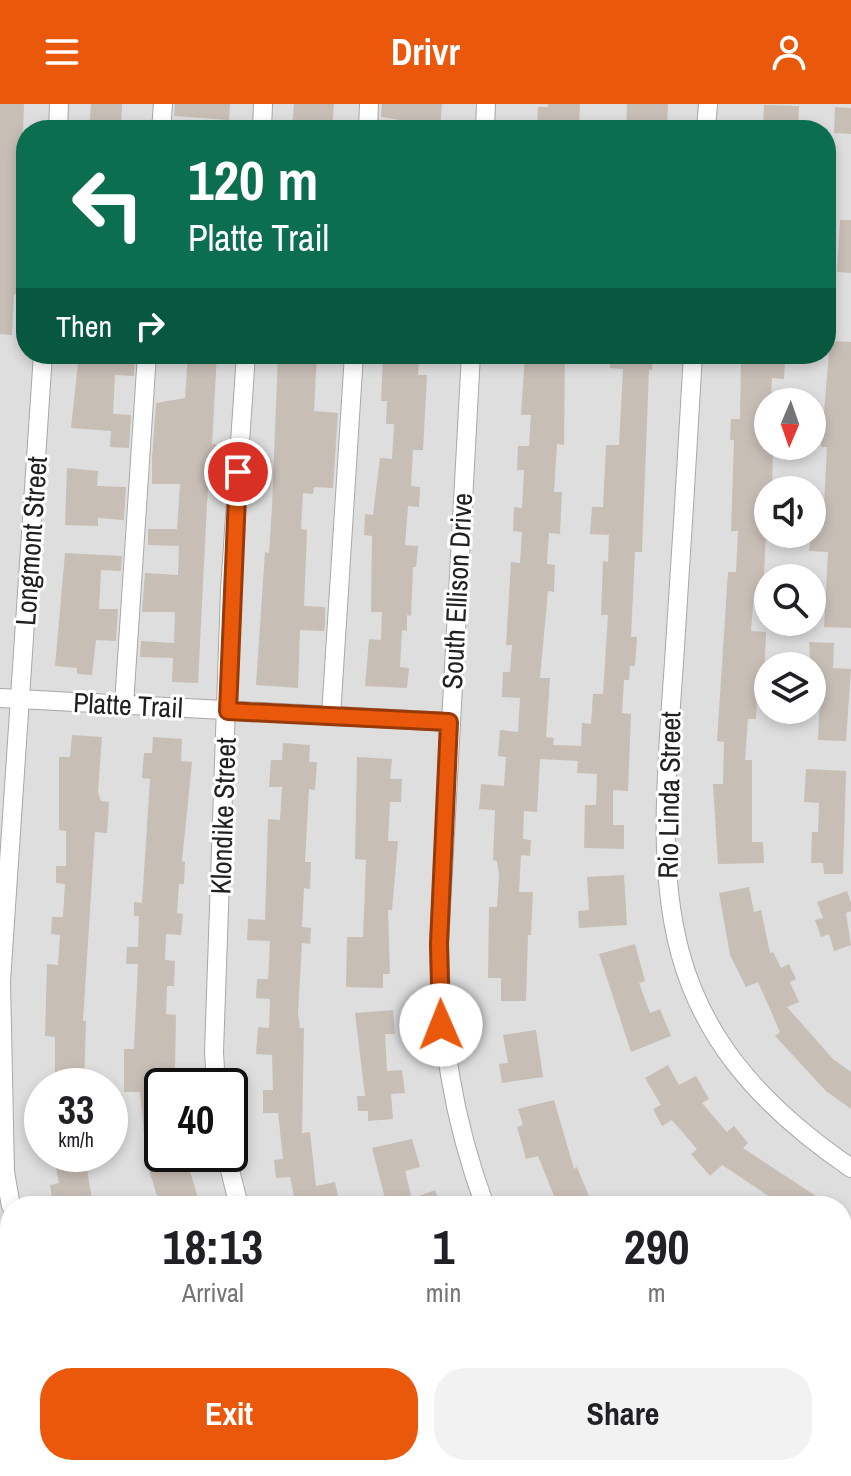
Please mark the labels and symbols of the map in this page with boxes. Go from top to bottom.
north arrow [754,388,826,460]
pin [204,438,272,506]
street label: Longmont Street [6,455,56,627]
street label: South Ellison Drive [433,492,481,690]
street label: Platte Trail [72,683,184,727]
street label: Rio Linda Street [649,711,689,879]
street label: Klondike Street [201,737,245,895]
position arrow [399,983,483,1067]
speed limit sign: 40 [144,1068,248,1172]

